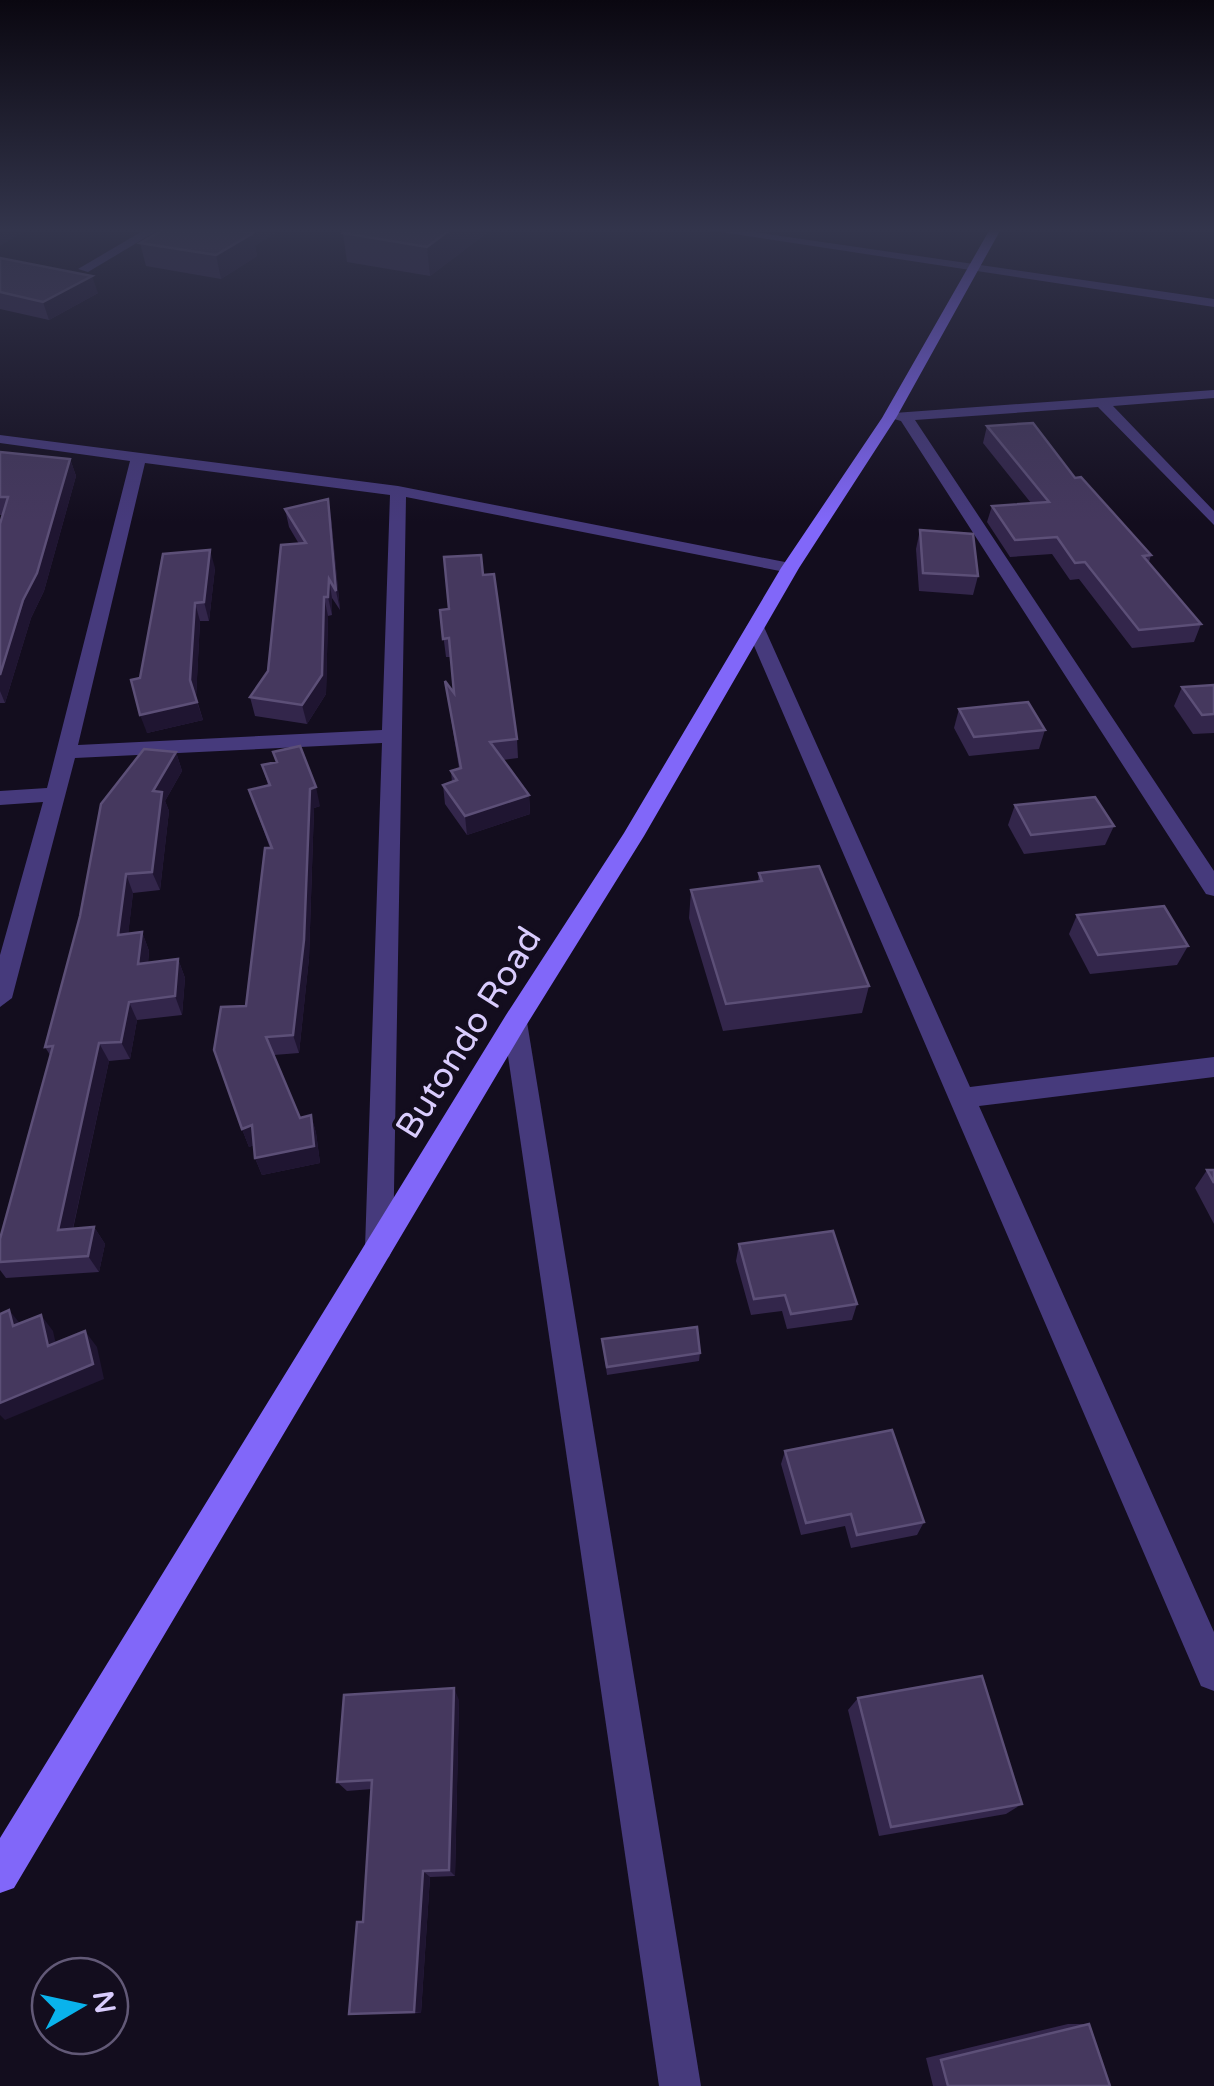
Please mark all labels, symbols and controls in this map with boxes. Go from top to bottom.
street label: Butondo Road [387,919,551,1147]
north arrow [30,1956,130,2056]
text: N [85,1988,122,2016]

